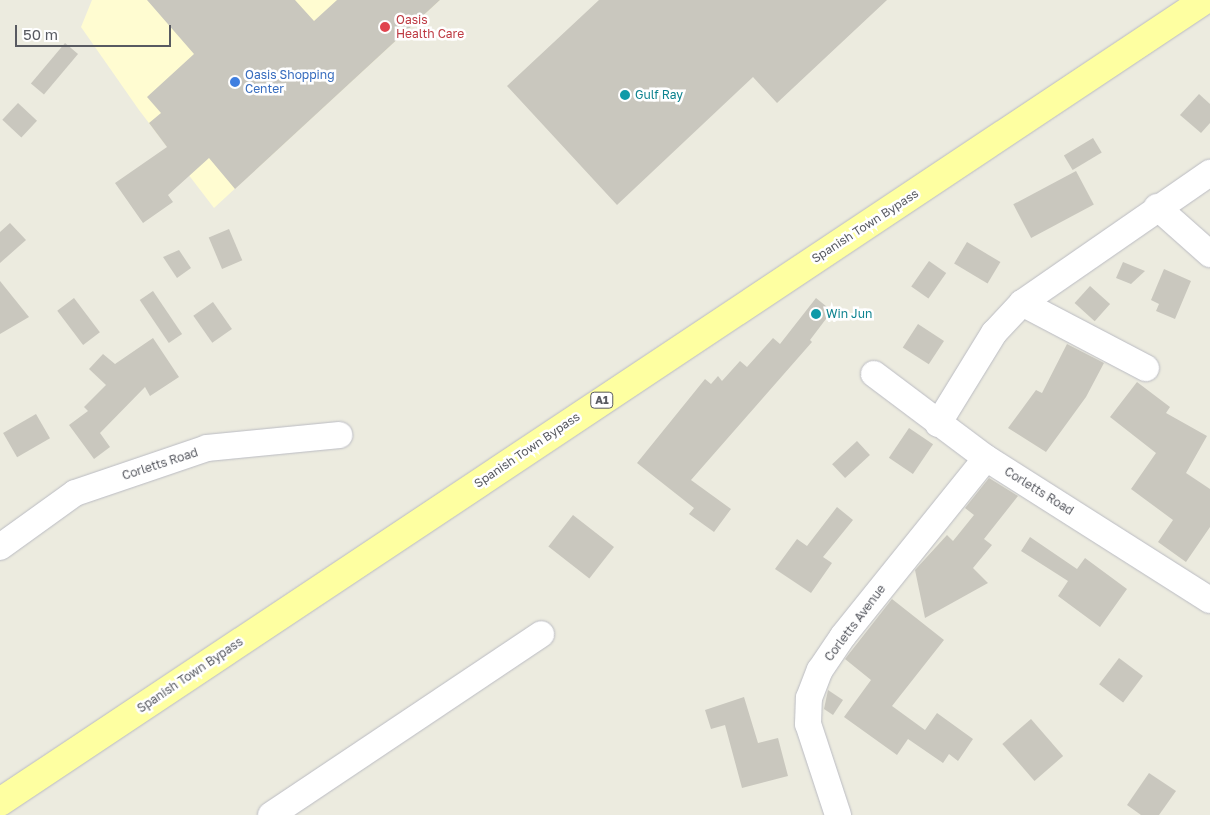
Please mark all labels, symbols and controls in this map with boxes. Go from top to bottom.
place label: Oasis Health Care [396,13,464,41]
scale bar [18,15,174,47]
marker: Oasis Health Care [378,20,392,34]
text: 50 m [23,25,58,43]
place label: Oasis Shopping Center [245,68,335,96]
marker: Oasis Shopping Center [229,76,241,88]
place label: Gulf Ray [635,88,683,102]
marker: Gulf Ray [619,89,631,101]
street label: Spanish Town Bypass [809,186,921,266]
place label: Win Jun [826,307,872,321]
marker: Win Jun [810,308,822,320]
road number: A1 [590,392,614,408]
street label: Spanish Town Bypass [471,409,583,491]
street label: Corletts Road [120,445,200,483]
street label: Corletts Road [1002,464,1076,518]
street label: Corletts Avenue [822,582,888,664]
street label: Spanish Town Bypass [134,634,246,716]

